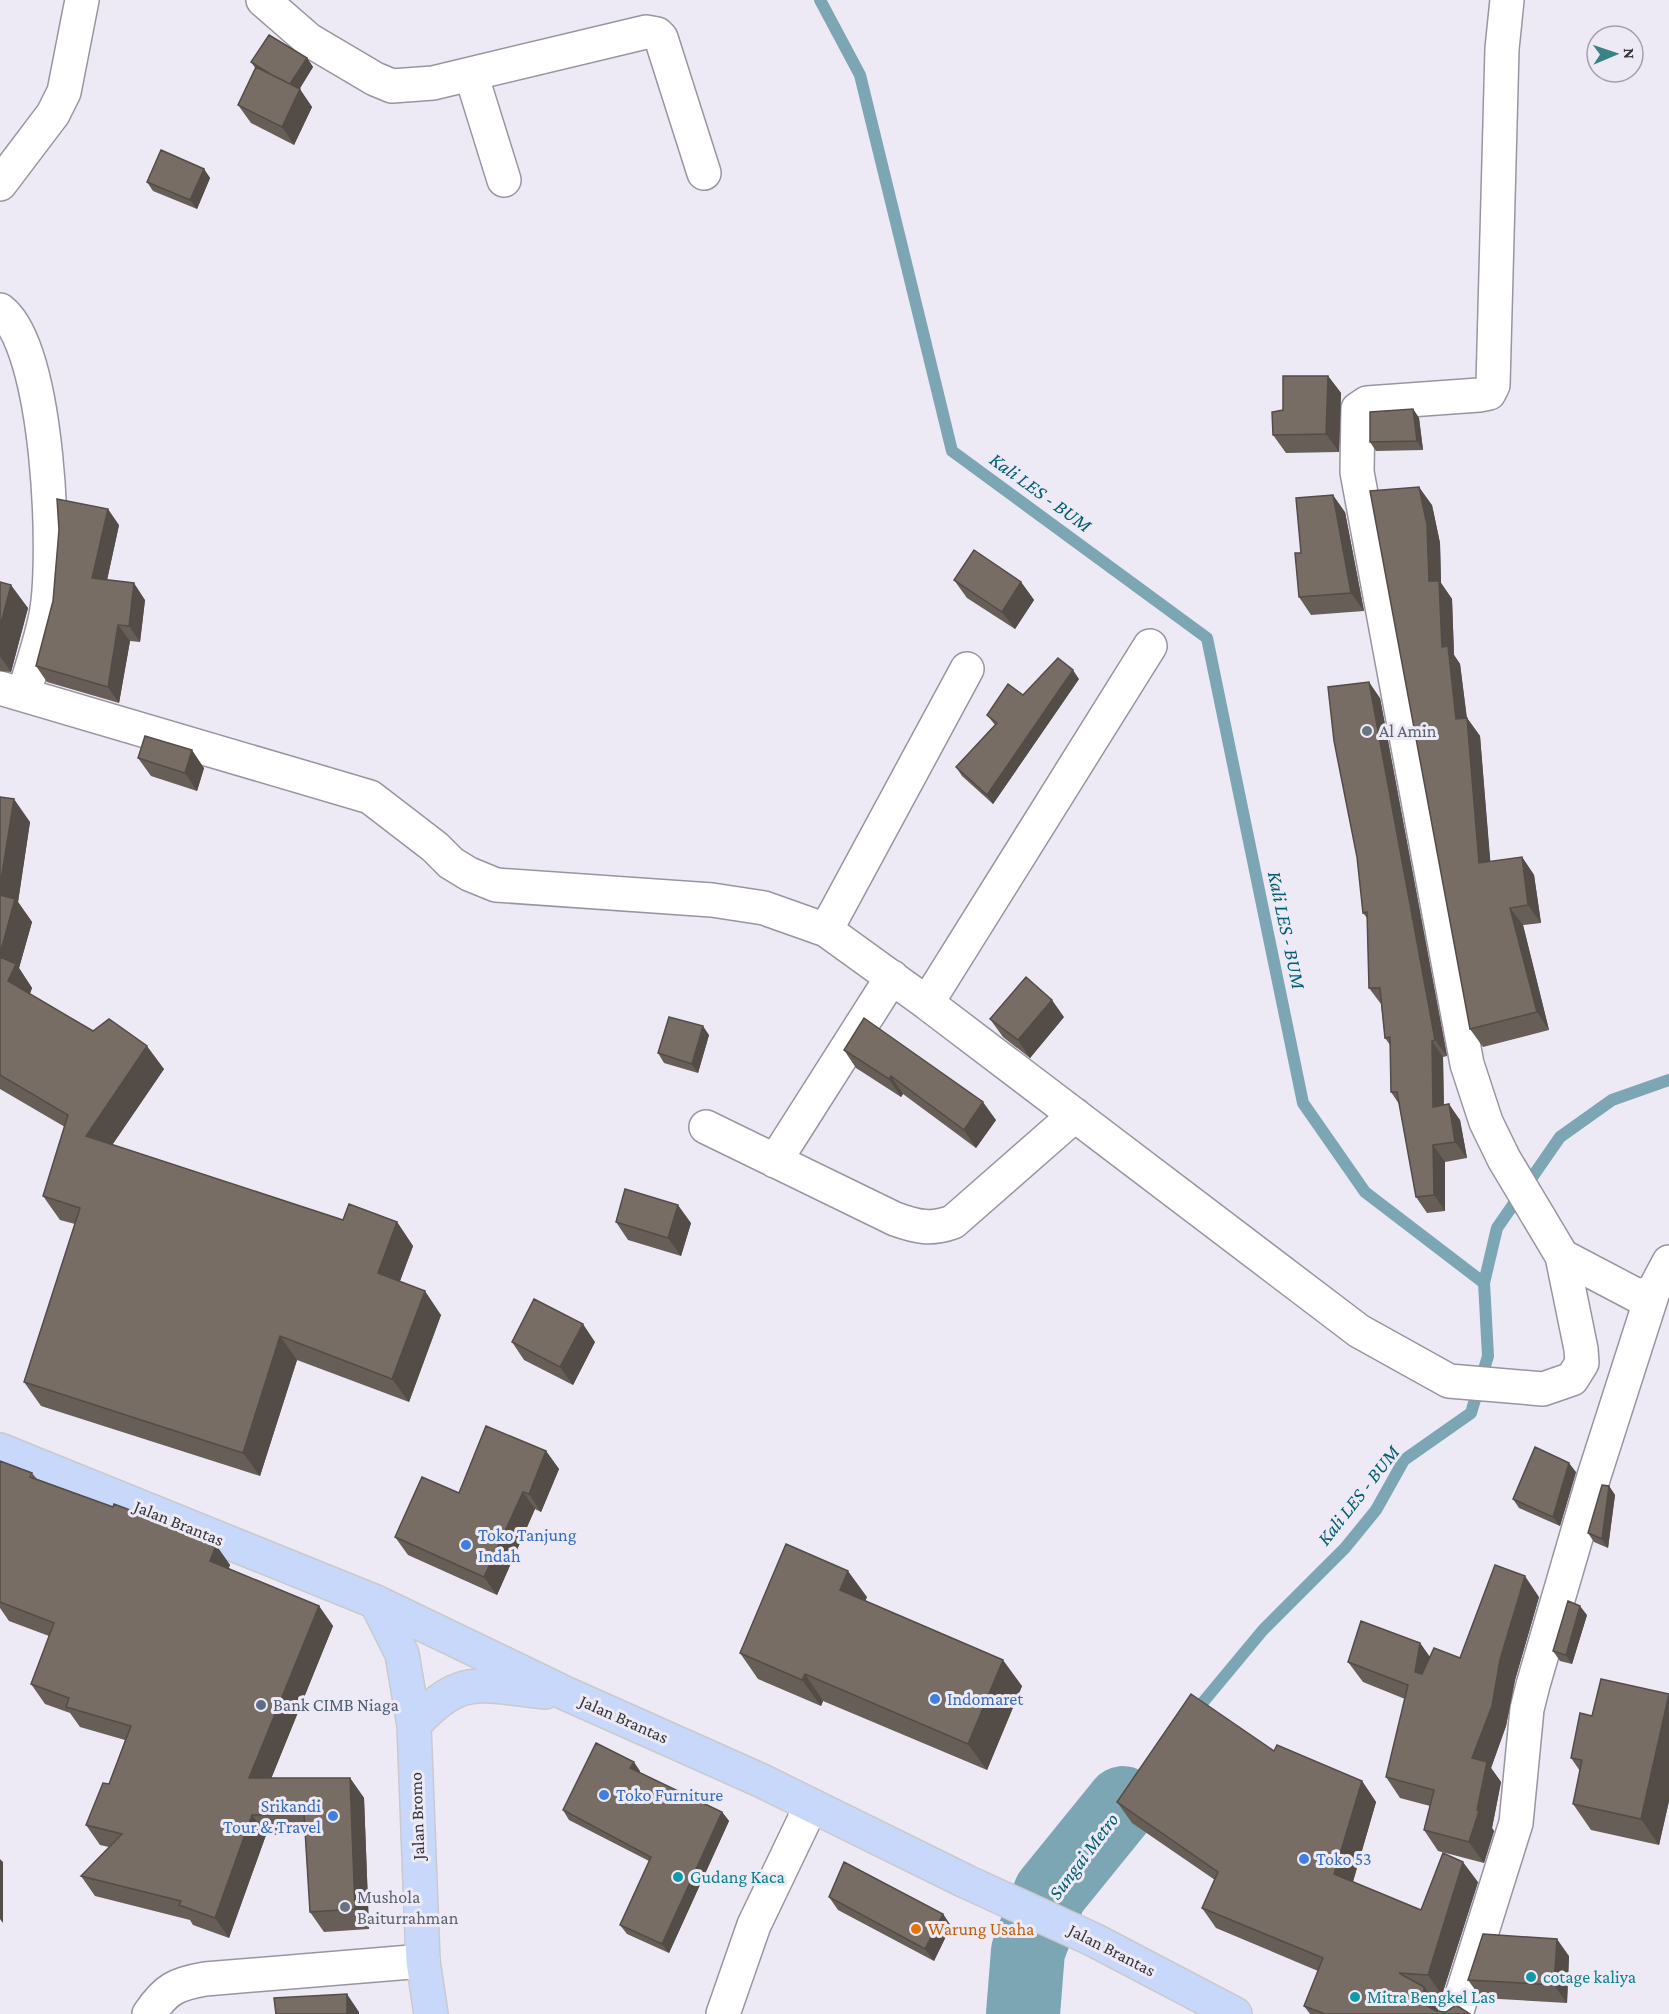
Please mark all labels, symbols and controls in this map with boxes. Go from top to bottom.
north arrow [1585,24,1645,84]
text: N [1621,48,1638,59]
water label: Kali LES - BUM [986,448,1096,536]
place label: Al Amin [1379,721,1437,741]
marker: Al Amin [1360,724,1374,738]
water label: Kali LES - BUM [1264,869,1310,991]
water label: Kali LES - BUM [1312,1441,1404,1549]
street label: Jalan Brantas [129,1495,227,1550]
place label: Toko Tanjung Indah [478,1525,577,1566]
marker: Toko Tanjung Indah [459,1538,473,1552]
place label: Indomaret [947,1689,1024,1709]
street label: Jalan Brantas [575,1690,671,1747]
marker: Indomaret [928,1692,942,1706]
place label: Bank CIMB Niaga [273,1695,399,1715]
marker: Bank CIMB Niaga [254,1698,268,1712]
street label: Jalan Bromo [405,1772,429,1862]
place label: Toko Furniture [616,1785,723,1805]
marker: Toko Furniture [597,1788,611,1802]
place label: Srikandi Tour & Travel [223,1796,321,1837]
marker: Srikandi Tour & Travel [326,1809,340,1823]
water label: Sungai Metro [1044,1809,1123,1904]
place label: Toko 53 [1316,1849,1372,1869]
marker: Toko 53 [1297,1852,1311,1866]
place label: Gudang Kaca [690,1867,785,1887]
marker: Gudang Kaca [671,1870,685,1884]
place label: Mushola Baiturrahman [357,1887,459,1928]
marker: Mushola Baiturrahman [338,1900,352,1914]
place label: Warung Usaha [928,1919,1034,1939]
street label: Jalan Brantas [1063,1919,1159,1980]
marker: Warung Usaha [909,1922,923,1936]
place label: cotage kaliya [1543,1967,1636,1987]
marker: cotage kaliya [1524,1970,1538,1984]
place label: Mitra Bengkel Las [1367,1987,1495,2007]
marker: Mitra Bengkel Las [1348,1990,1362,2004]

